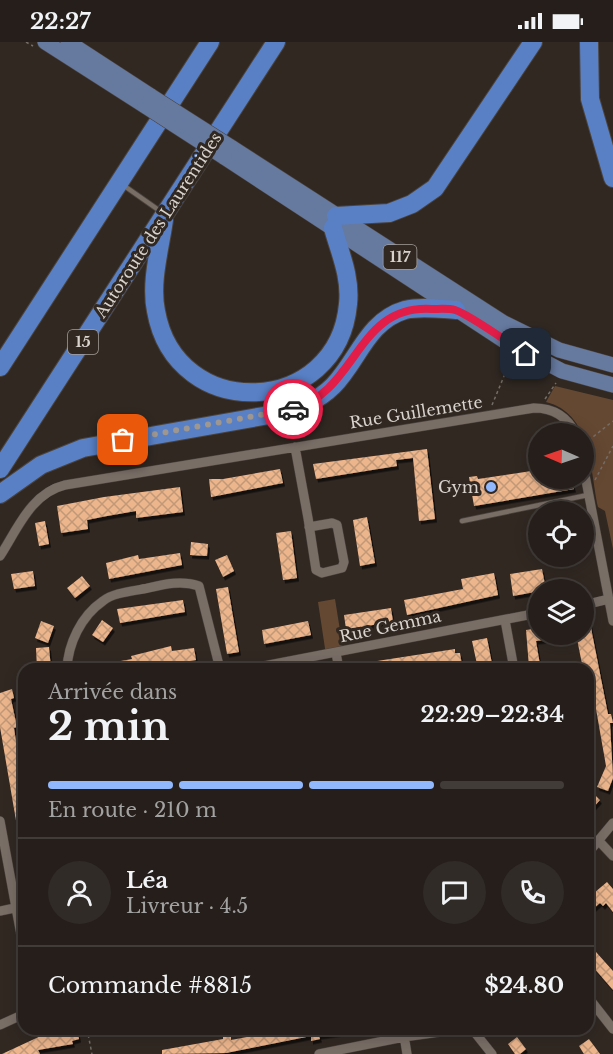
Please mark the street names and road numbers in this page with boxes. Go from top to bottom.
street label: Autoroute des Laurentides [90,128,226,322]
road number: 117 [384,245,416,269]
road number: 15 [68,330,98,354]
street label: Rue Guillemette [348,392,484,432]
street label: Rue Gemma [337,605,443,647]

